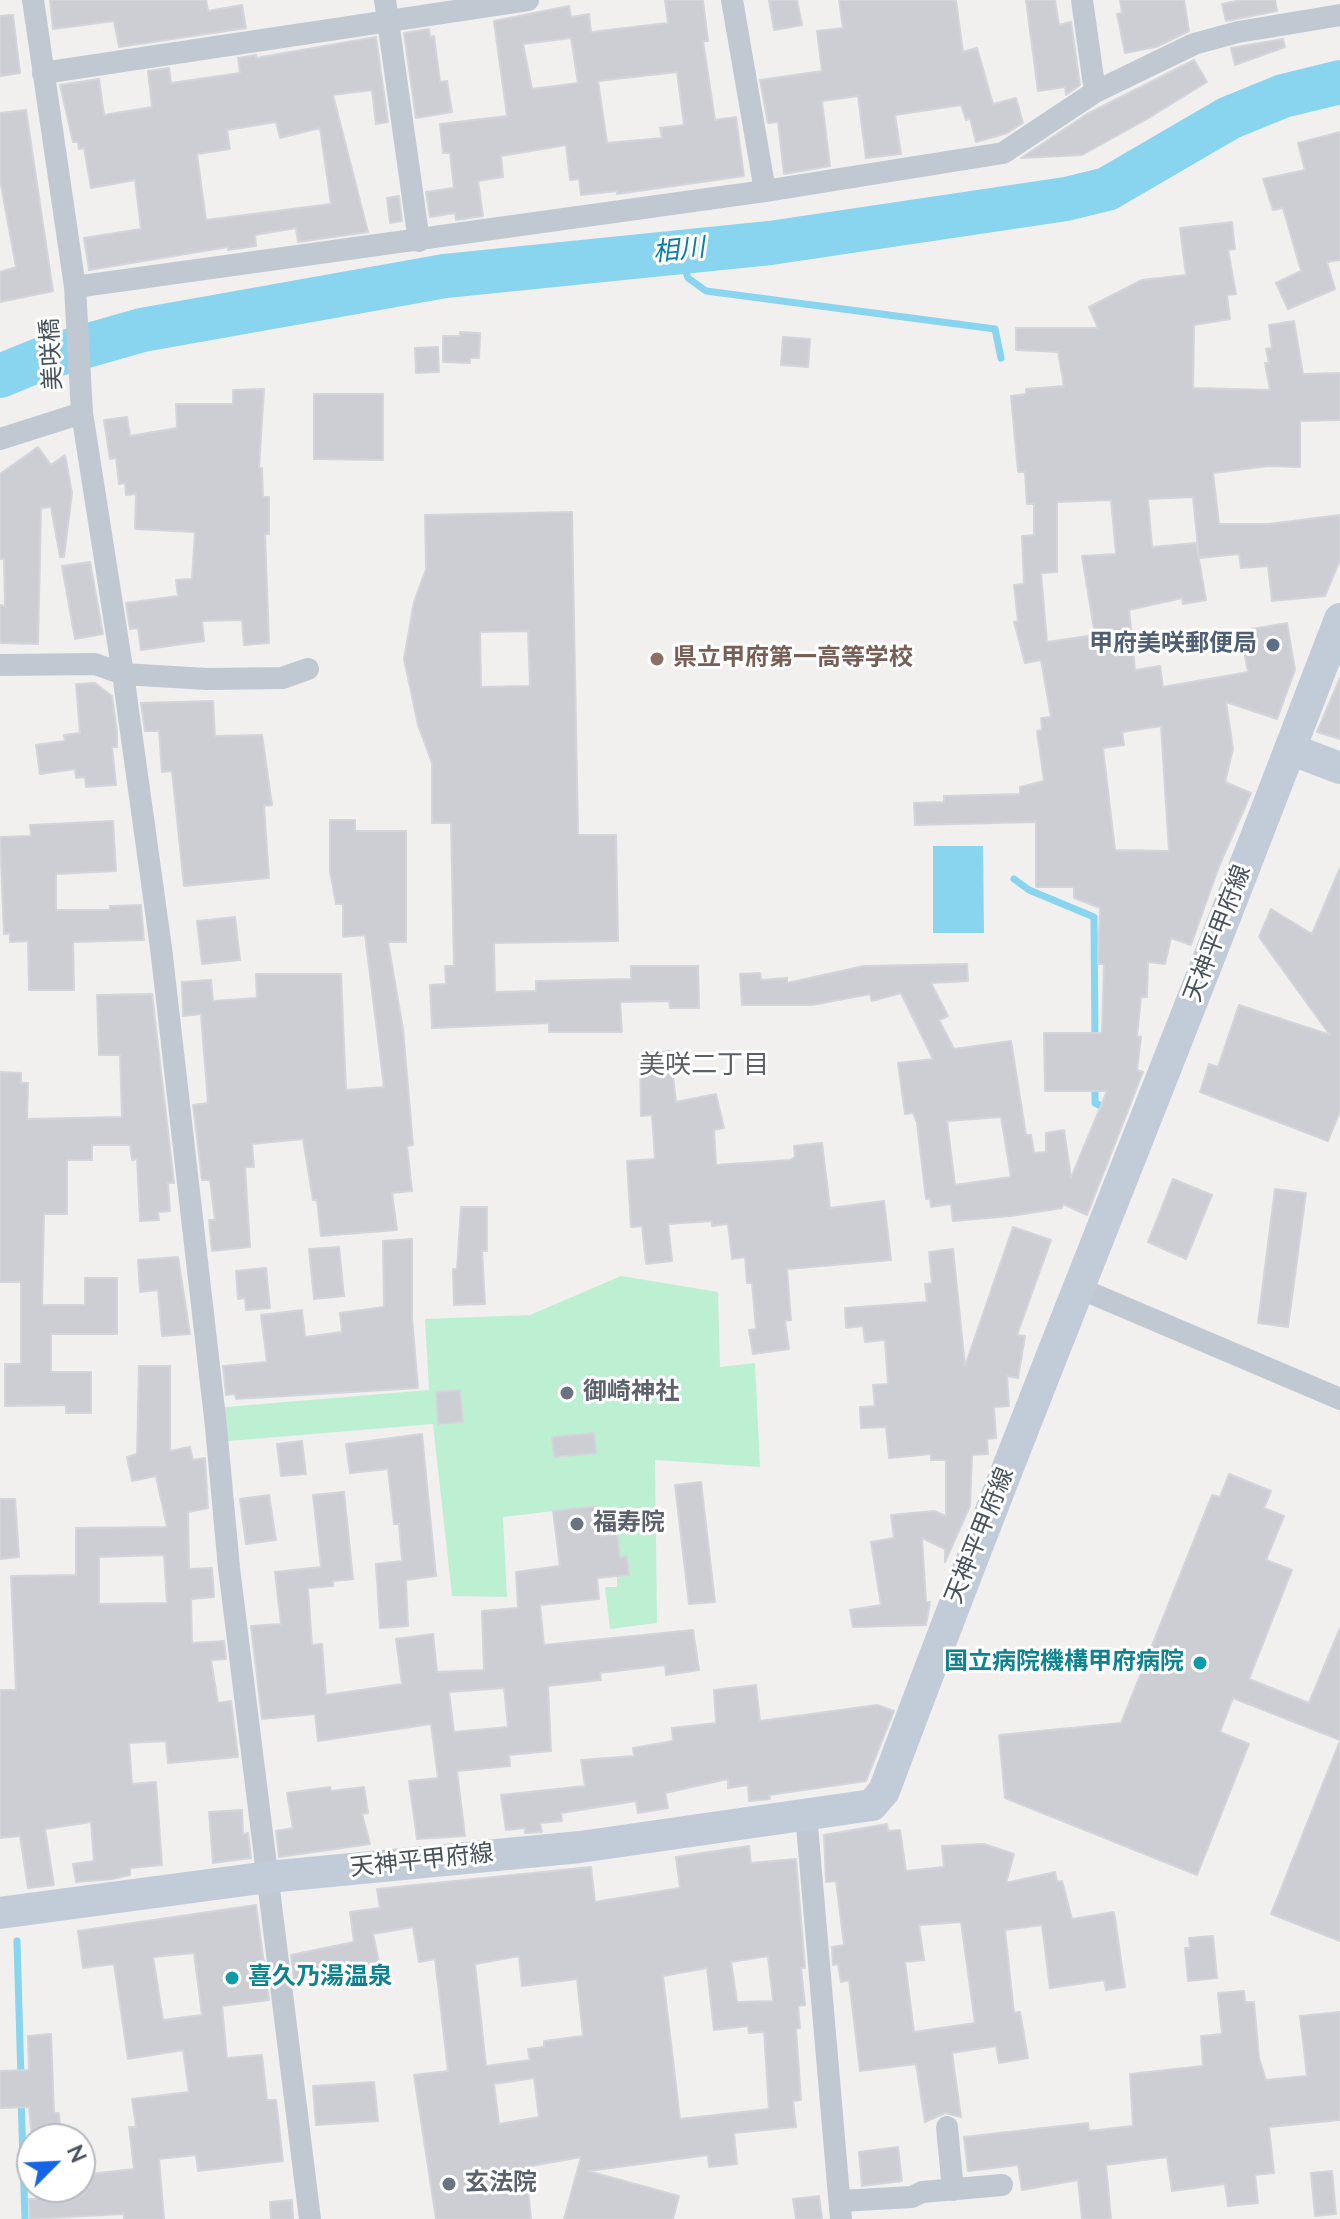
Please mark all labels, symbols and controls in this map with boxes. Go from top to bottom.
water label: 相川 [652,234,706,270]
street label: 美咲橋 [37,317,69,391]
place label: 甲府美咲郵便局 [1089,631,1257,659]
marker: 甲府美咲郵便局 [1264,636,1282,654]
place label: 県立甲府第一高等学校 [673,645,913,673]
marker: 県立甲府第一高等学校 [648,650,666,668]
street label: 天神平甲府線 [1180,862,1258,1006]
district label: 美咲二丁目 [639,1051,769,1083]
place label: 御崎神社 [583,1379,679,1407]
marker: 御崎神社 [558,1384,576,1402]
street label: 天神平甲府線 [941,1464,1021,1608]
place label: 福寿院 [593,1510,665,1538]
marker: 福寿院 [568,1515,586,1533]
place label: 国立病院機構甲府病院 [944,1649,1184,1677]
marker: 国立病院機構甲府病院 [1191,1654,1209,1672]
street label: 天神平甲府線 [349,1840,495,1884]
place label: 喜久乃湯温泉 [248,1964,392,1992]
marker: 喜久乃湯温泉 [223,1969,241,1987]
north arrow [16,2123,96,2203]
text: N [59,2140,93,2168]
place label: 玄法院 [465,2170,537,2198]
marker: 玄法院 [440,2175,458,2193]

